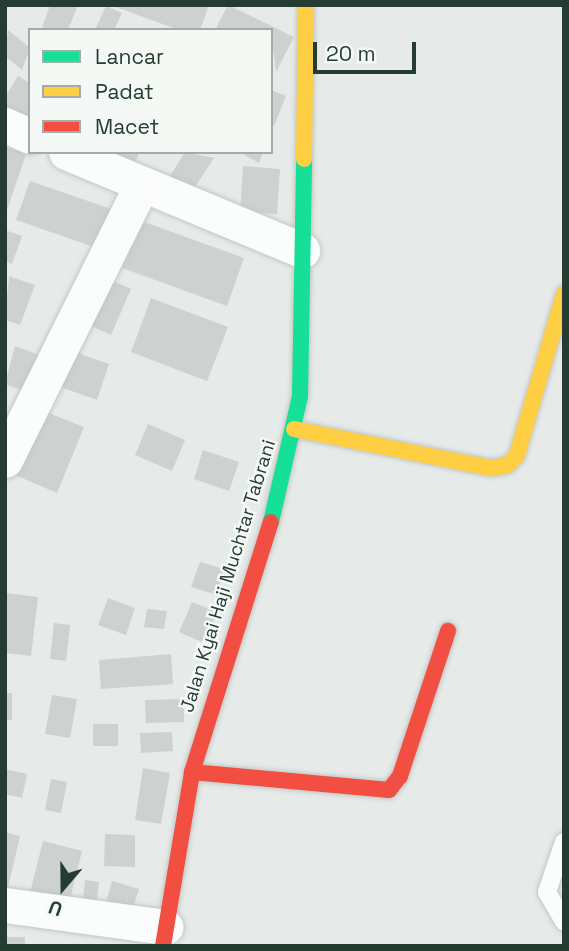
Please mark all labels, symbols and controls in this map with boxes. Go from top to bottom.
legend [28,28,273,154]
scale bar [317,28,420,72]
text: 20 m [326,40,376,67]
text: Lancar [95,43,164,70]
text: Padat [95,78,154,105]
text: Macet [95,113,159,140]
street label: Jalan Kyai Haji Muchtar Tabrani [176,437,280,715]
north arrow [28,853,98,923]
text: U [45,894,66,922]

